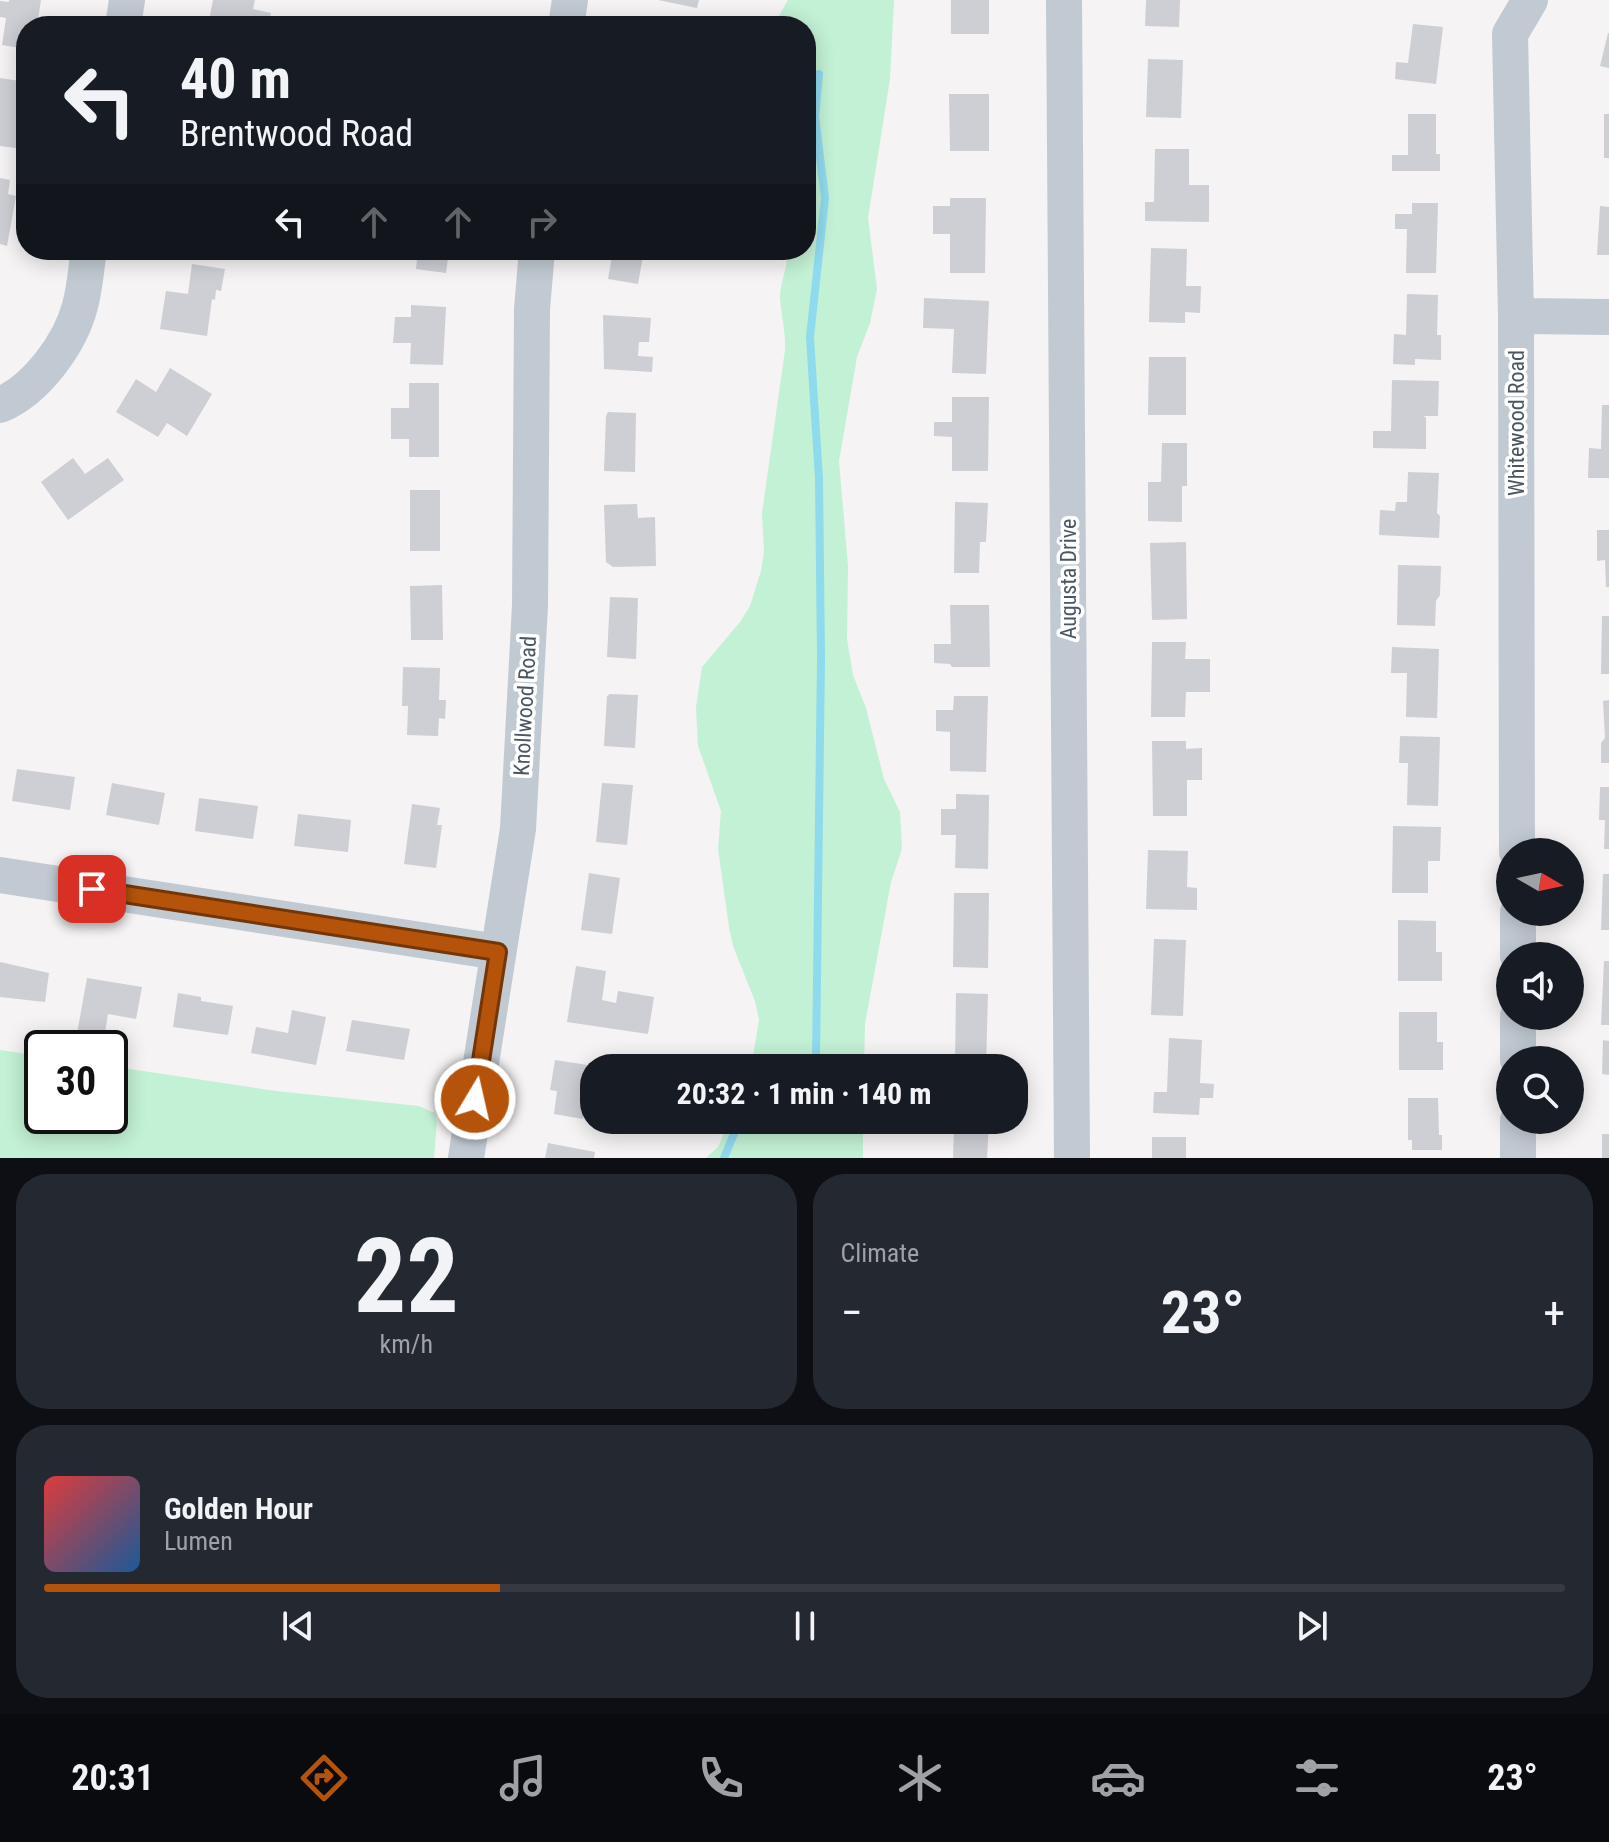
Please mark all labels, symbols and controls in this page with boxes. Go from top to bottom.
text: 40 m [180,46,291,112]
icon: left [48,48,152,152]
text: Brentwood Road [180,113,413,155]
icon: left [268,200,312,244]
icon: ahead [352,200,396,244]
icon: ahead [436,200,480,244]
icon: right [520,200,564,244]
street label: Whitewood Road [1504,350,1529,496]
street label: Augusta Drive [1056,519,1081,639]
street label: Knollwood Road [509,635,541,777]
north arrow [1496,838,1584,926]
map controls [1496,838,1584,1134]
pin [58,855,126,923]
icon: arrive [70,867,114,911]
button: sound [1496,942,1584,1030]
speed limit sign: 30 [24,1030,128,1134]
button: search [1496,1046,1584,1134]
position arrow [433,1057,517,1141]
text: 20:32 · 1 min · 140 m [677,1076,931,1111]
text: 22 [354,1216,459,1337]
text: Climate [841,1238,919,1268]
text: 23° [1161,1277,1245,1348]
text: − [841,1287,863,1339]
text: + [1543,1287,1565,1339]
text: km/h [380,1329,433,1359]
text: Golden Hour [164,1491,313,1526]
text: Lumen [164,1526,233,1556]
icon: previous [276,1604,320,1648]
icon: pause [783,1604,827,1648]
icon: next [1290,1604,1334,1648]
icon: directions [296,1750,352,1806]
icon: music [495,1750,551,1806]
icon: phone [693,1750,749,1806]
icon: climate [892,1750,948,1806]
icon: car [1090,1750,1146,1806]
icon: filters [1289,1750,1345,1806]
text: 20:31 [71,1757,154,1799]
text: 23° [1487,1757,1538,1799]

